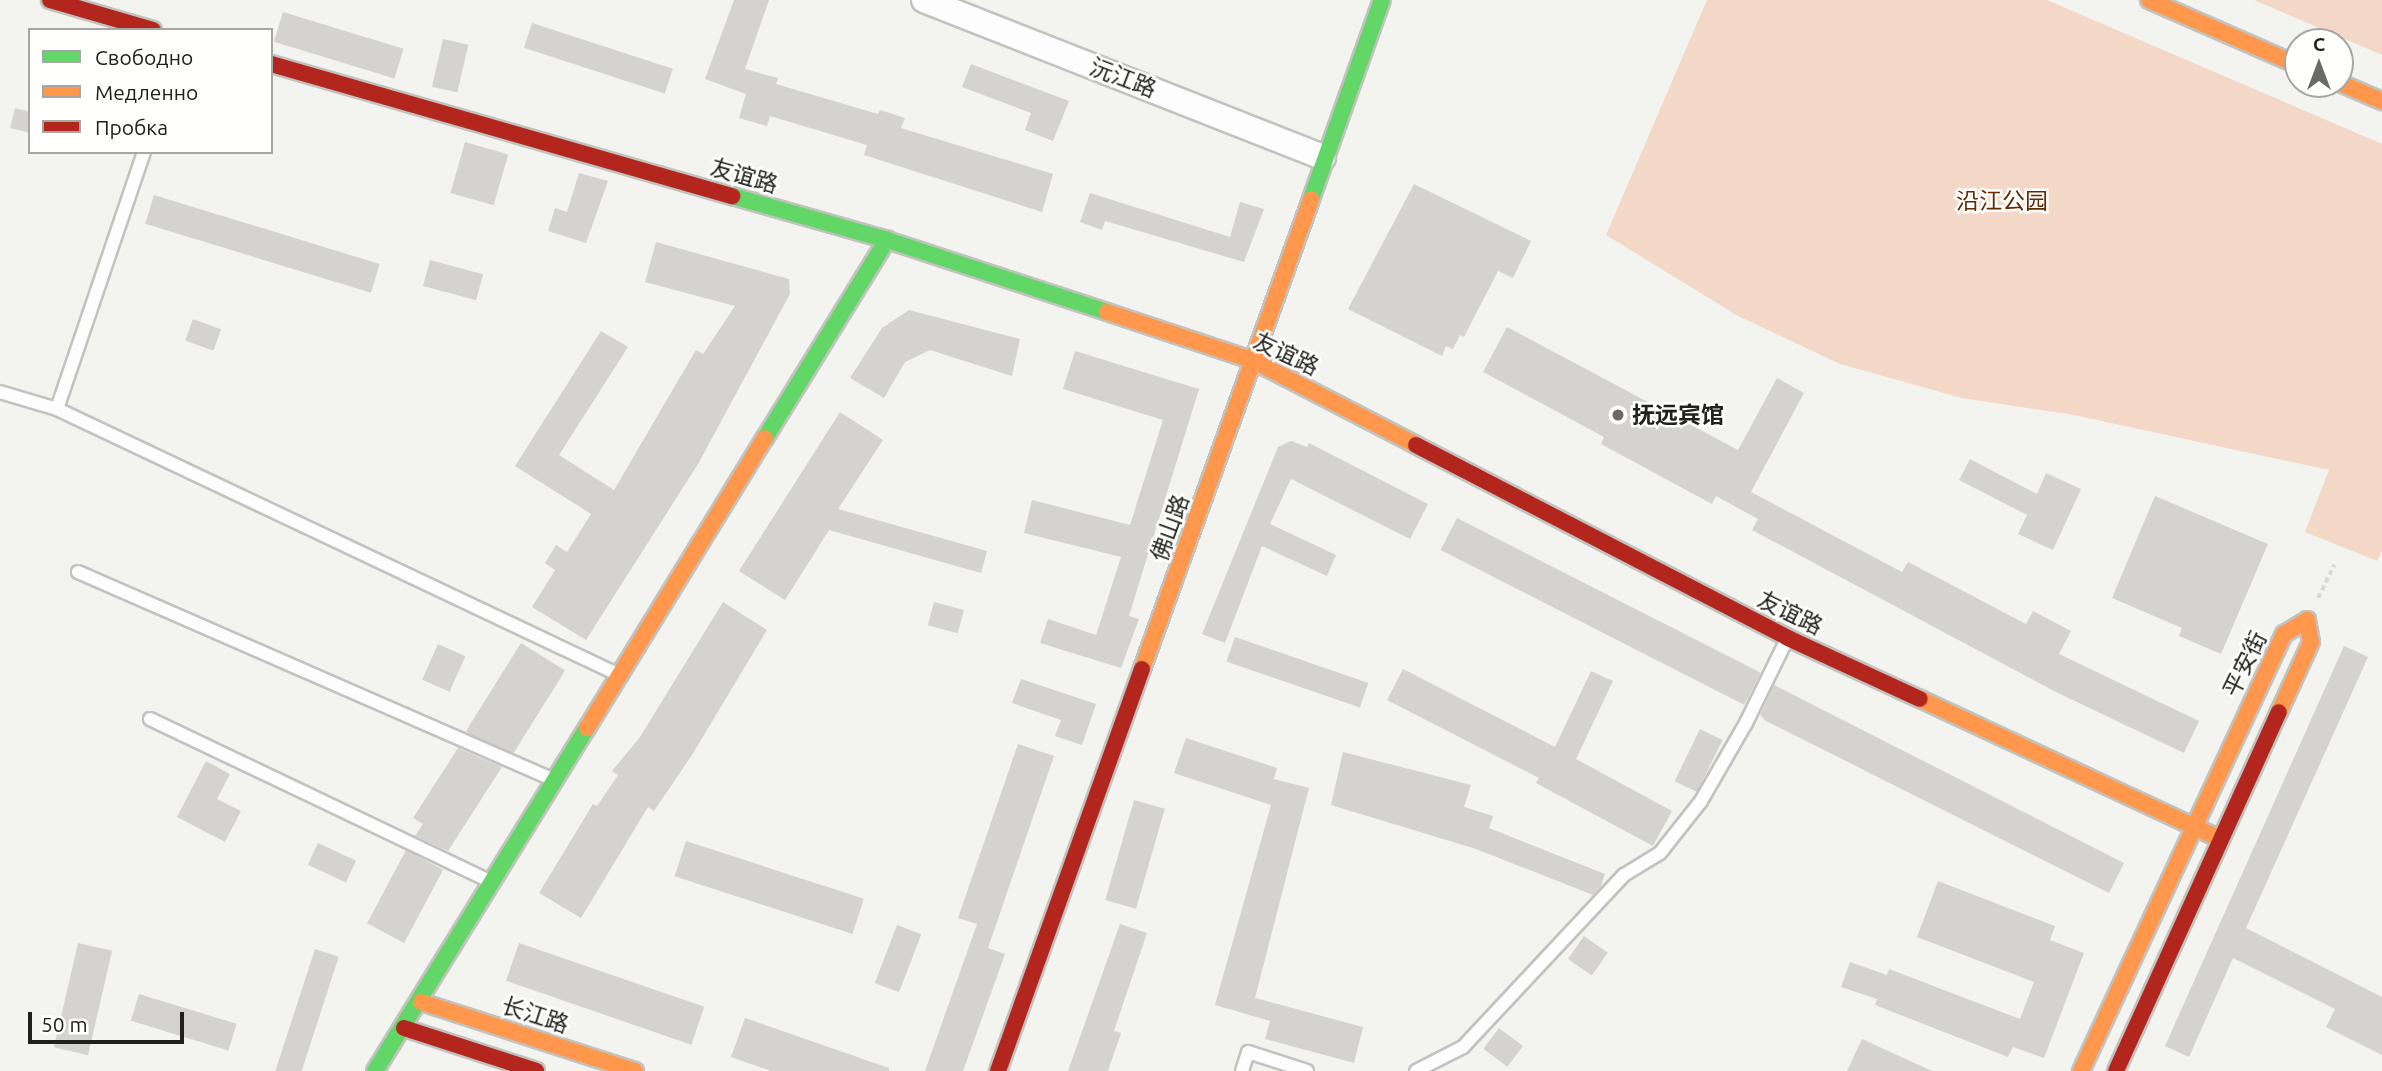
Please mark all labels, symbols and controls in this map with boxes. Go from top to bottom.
legend [28,28,273,154]
north arrow [2284,28,2354,98]
text: С [2313,33,2325,55]
text: Свободно [95,45,193,69]
street label: 沅江路 [1086,53,1160,103]
text: Медленно [95,80,198,104]
text: Пробка [95,115,168,139]
street label: 友谊路 [707,153,781,199]
park label: 沿江公园 [1956,187,2048,215]
street label: 友谊路 [1249,327,1323,381]
place label: 抚远宾馆 [1632,401,1724,429]
marker: 抚远宾馆 [1610,407,1626,423]
street label: 佛山路 [1145,491,1195,565]
street label: 友谊路 [1753,585,1827,641]
street label: 平安街 [2217,627,2273,701]
street label: 长江路 [498,991,572,1039]
scale bar [32,998,187,1042]
text: 50 m [41,1012,88,1036]

